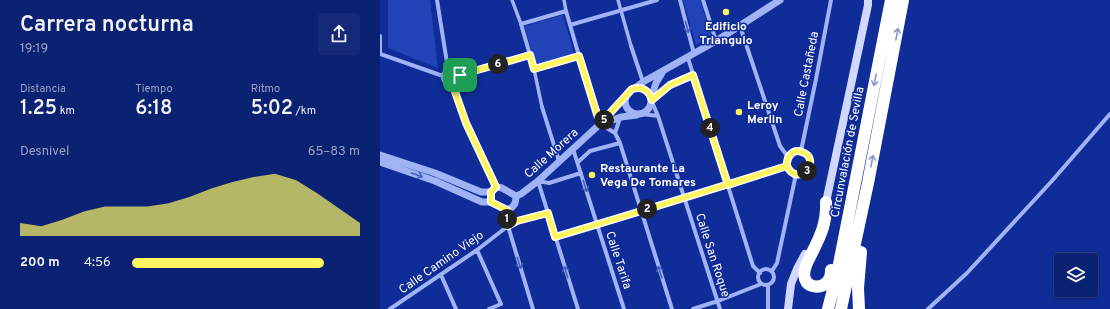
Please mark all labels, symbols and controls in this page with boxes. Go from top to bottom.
marker: Edificio Triangulo [721,7,731,17]
text: Carrera nocturna [20,12,194,39]
button: share [318,13,360,55]
place label: Edificio Triangulo [699,19,753,49]
one-way arrow [684,20,691,33]
one-way arrow [893,27,901,40]
street label: Calle Castañeda [791,30,823,118]
text: 19:19 [20,41,48,57]
pin: 6 [488,54,508,74]
text: 6 [495,57,501,71]
pin [443,58,477,92]
icon: arrive [449,64,471,86]
one-way arrow [871,73,879,86]
text: Distancia [20,82,66,96]
text: Tiempo [135,82,173,96]
text: Ritmo [251,82,280,96]
street label: Circunvalación de Sevilla [827,85,869,219]
text: 1.25 [20,96,57,122]
text: 6:18 [135,96,173,122]
text: 5:02 [251,96,293,122]
place label: Leroy Merlin [747,98,782,128]
text: km [57,104,75,118]
text: /km [293,104,316,118]
marker: Leroy Merlin [734,107,744,117]
pin: 5 [594,110,614,130]
text: 5 [601,113,607,127]
pin: 4 [700,118,720,138]
text: 4 [706,121,714,135]
street label: Calle Morera [521,125,582,182]
text: Desnivel [20,144,69,160]
text: 65–83 m [308,144,360,160]
one-way arrow [868,155,876,168]
place label: Restaurante La Vega De Tomares [600,161,696,191]
pin: 3 [797,161,817,181]
text: 3 [804,164,810,178]
marker: Restaurante La Vega De Tomares [587,170,597,180]
one-way arrow [410,171,422,179]
one-way arrow [582,179,589,192]
pin: 2 [637,199,657,219]
text: 2 [644,202,650,216]
pin: 1 [497,209,517,229]
street label: Calle San Roque [691,211,733,299]
text: 1 [505,212,509,226]
street label: Calle Camino Viejo [396,227,487,298]
street label: Calle Tarifa [601,229,635,291]
map controls [1054,253,1098,297]
button: layers [1054,253,1098,297]
text: 200 m [20,255,60,271]
text: 4:56 [84,255,111,271]
one-way arrow [516,257,523,270]
one-way arrow [562,265,569,278]
one-way arrow [656,265,663,278]

